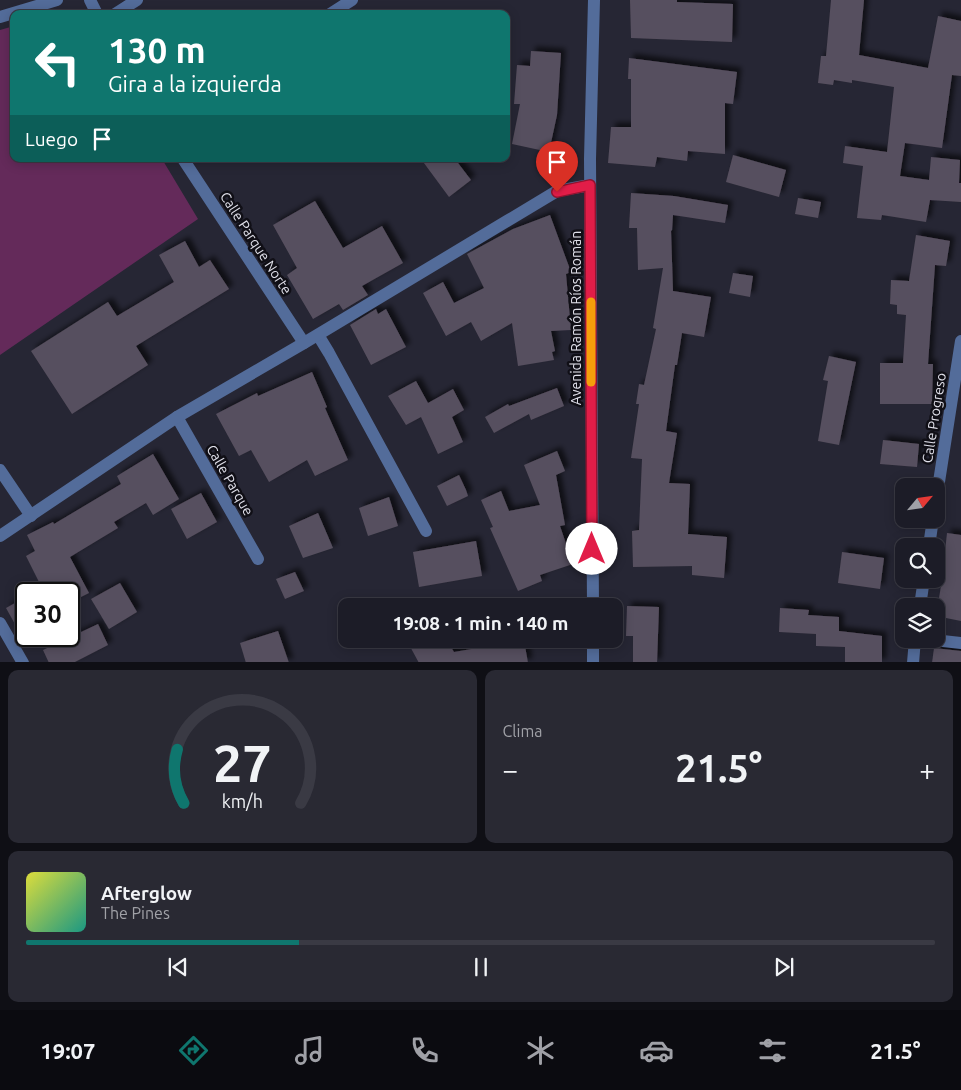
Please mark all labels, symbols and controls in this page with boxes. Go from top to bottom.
icon: left [25,30,90,95]
text: 130 m [108,30,206,70]
text: Gira a la izquierda [108,71,282,96]
icon: arrive [88,125,116,153]
text: Luego [25,128,78,150]
pin [536,141,578,192]
icon: arrive [543,148,571,176]
street label: Calle Parque Norte [217,189,295,297]
street label: Avenida Ramón Ríos Román [568,231,584,405]
street label: Calle Progreso [919,372,949,464]
street label: Calle Parque [203,442,257,518]
north arrow [895,478,945,528]
map controls [895,478,945,648]
position arrow [565,522,617,574]
button: search [895,538,945,588]
speed limit sign: 30 [15,582,80,647]
button: layers [895,598,945,648]
text: 19:08 · 1 min · 140 m [393,612,568,634]
text: Clima [503,722,542,740]
text: 27 [213,734,272,792]
text: 21.5° [675,747,762,789]
text: − [503,754,518,785]
text: + [919,754,935,785]
text: km/h [222,791,263,811]
text: Afterglow [101,882,192,904]
text: The Pines [101,904,170,922]
icon: previous [164,953,192,981]
icon: pause [467,953,495,981]
icon: next [770,953,798,981]
icon: directions [176,1033,211,1068]
icon: music [292,1033,327,1068]
icon: phone [407,1033,442,1068]
icon: climate [523,1033,558,1068]
icon: car [639,1033,674,1068]
icon: filters [755,1033,790,1068]
text: 19:07 [40,1038,95,1063]
text: 21.5° [870,1038,921,1063]

